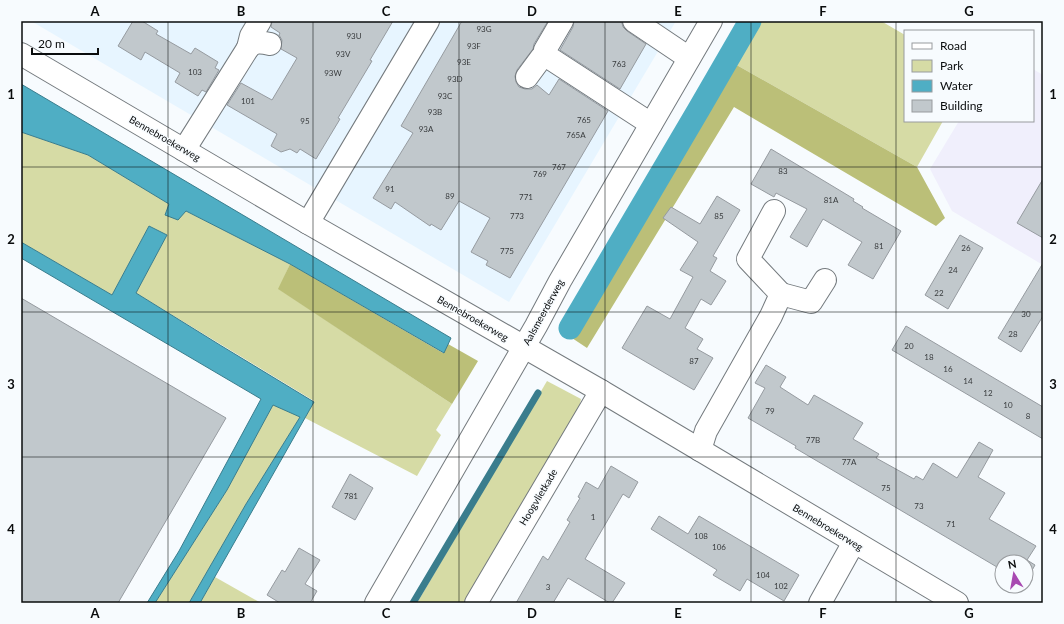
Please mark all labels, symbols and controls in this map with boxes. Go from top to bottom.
text: A [89,3,100,19]
text: B [237,3,246,19]
text: C [382,3,391,19]
text: D [527,3,537,19]
text: E [674,3,682,19]
text: F [819,3,827,19]
text: G [964,3,974,19]
house number: 93G [476,24,492,34]
scale bar [32,30,98,56]
legend [904,30,1034,122]
house number: 93U [346,31,362,41]
text: 20 m [38,36,65,51]
text: Road [940,38,967,53]
house number: 93F [467,41,481,51]
house number: 93V [336,49,351,59]
house number: 93E [457,57,471,67]
text: Park [940,58,964,73]
house number: 763 [612,59,626,69]
house number: 103 [188,67,202,77]
house number: 93W [324,68,342,78]
house number: 93D [447,74,463,84]
text: Water [940,78,973,93]
text: 1 [7,86,15,102]
text: 1 [1049,86,1057,102]
house number: 93C [438,91,453,101]
house number: 101 [241,96,255,106]
text: Building [940,98,983,113]
house number: 93B [428,107,442,117]
street label: Bennebroekerweg [127,113,203,163]
house number: 765 [577,115,591,125]
house number: 95 [300,116,310,126]
house number: 93A [419,124,434,134]
house number: 765A [566,130,586,140]
house number: 767 [552,162,566,172]
house number: 83 [778,166,788,176]
house number: 769 [533,169,547,179]
house number: 91 [385,184,395,194]
house number: 89 [445,191,455,201]
house number: 771 [519,192,533,202]
house number: 81A [824,195,839,205]
house number: 773 [510,211,524,221]
house number: 85 [714,211,724,221]
text: 2 [7,231,15,247]
text: 2 [1049,231,1057,247]
house number: 81 [874,241,884,251]
house number: 26 [961,243,971,253]
house number: 775 [500,246,514,256]
house number: 24 [948,265,958,275]
street label: Aalsmeerderweg [520,277,566,347]
house number: 22 [934,288,944,298]
street label: Bennebroekerweg [435,293,511,343]
house number: 30 [1021,309,1031,319]
house number: 28 [1008,329,1018,339]
house number: 20 [904,341,914,351]
house number: 18 [924,352,934,362]
house number: 87 [689,356,699,366]
house number: 16 [943,364,953,374]
text: 3 [7,376,15,392]
house number: 14 [963,376,973,386]
text: 3 [1049,376,1057,392]
house number: 12 [983,388,993,398]
house number: 10 [1003,400,1013,410]
house number: 79 [765,406,775,416]
house number: 8 [1026,411,1031,421]
house number: 77B [806,435,820,445]
house number: 77A [842,457,857,467]
street label: Hoogvlietkade [516,467,560,527]
house number: 75 [881,483,891,493]
house number: 781 [344,491,358,501]
street label: Bennebroekerweg [791,501,865,553]
house number: 73 [914,501,924,511]
house number: 1 [591,512,596,522]
house number: 71 [946,519,956,529]
text: 4 [7,521,15,537]
text: 4 [1049,521,1057,537]
house number: 108 [694,531,708,541]
house number: 106 [712,542,726,552]
north arrow [994,554,1034,594]
text: N [1007,557,1017,571]
house number: 104 [756,570,770,580]
house number: 102 [774,581,788,591]
house number: 3 [546,582,551,592]
text: A [89,605,100,621]
text: B [237,605,246,621]
text: C [382,605,391,621]
text: D [527,605,537,621]
text: E [674,605,682,621]
text: F [819,605,827,621]
text: G [964,605,974,621]

